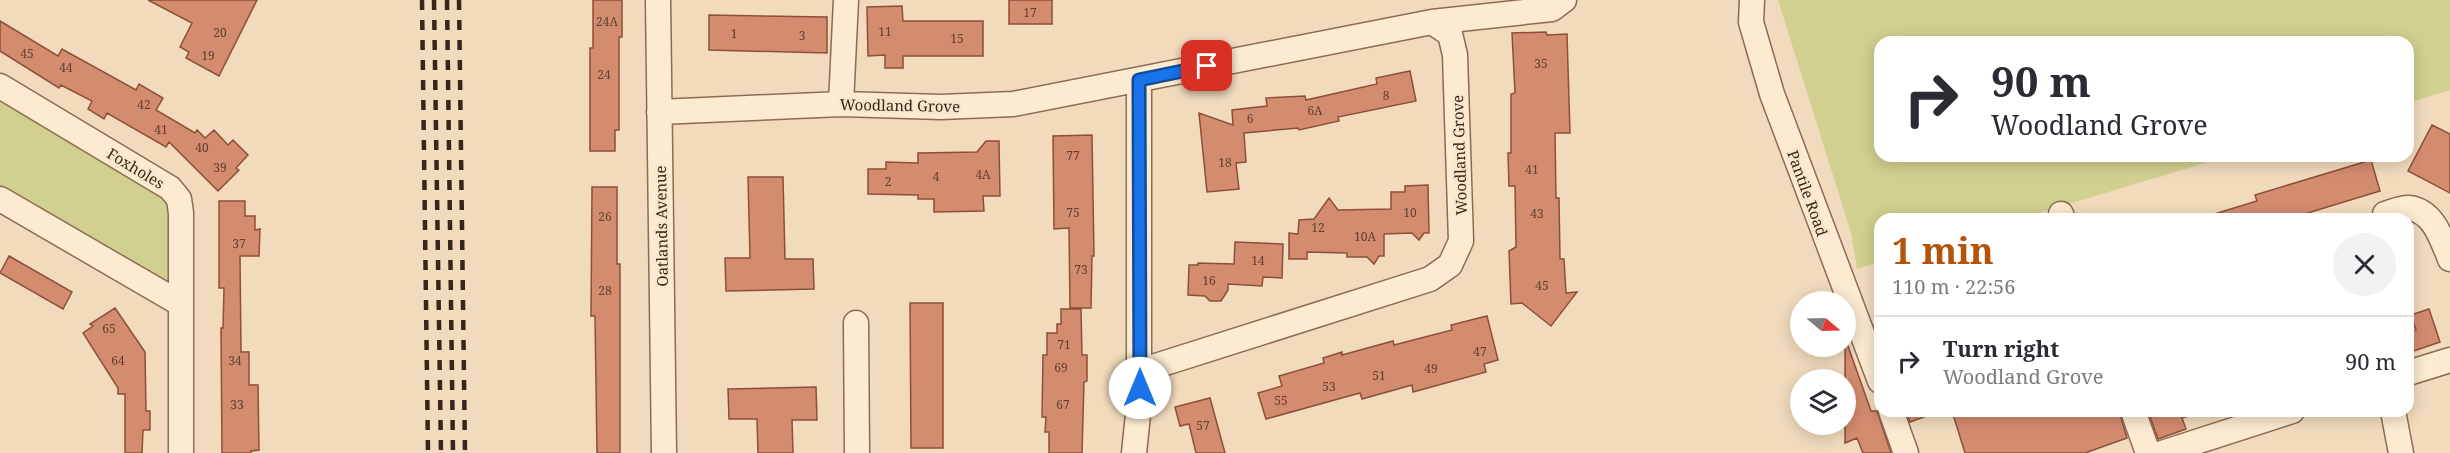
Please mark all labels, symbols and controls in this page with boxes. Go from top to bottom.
house number: 17 [1023,4,1037,21]
house number: 24A [596,13,618,30]
house number: 11 [878,23,892,40]
house number: 20 [213,24,227,41]
house number: 1 [731,25,737,42]
house number: 3 [799,27,806,44]
house number: 15 [950,30,964,47]
pin [1181,40,1232,91]
house number: 45 [20,45,34,62]
house number: 19 [201,47,215,64]
icon: arrive [1190,49,1223,82]
text: 90 m [1991,52,2091,109]
house number: 35 [1534,55,1548,72]
house number: 44 [59,59,73,76]
icon: right [1892,60,1970,138]
house number: 24 [597,66,611,83]
house number: 8 [1383,87,1390,104]
street label: Woodland Grove [840,94,960,116]
street label: Woodland Grove [1447,95,1471,215]
house number: 42 [137,96,151,113]
house number: 6A [1307,102,1323,119]
text: Woodland Grove [1991,106,2208,143]
house number: 6 [1247,110,1254,127]
house number: 41 [154,121,168,138]
house number: 40 [195,139,209,156]
street label: Foxholes [104,143,168,193]
house number: 77 [1066,147,1080,164]
street label: Pantile Road [1783,147,1833,239]
house number: 18 [1218,154,1232,171]
house number: 39 [213,159,227,176]
house number: 41 [1525,161,1539,178]
street label: Oatlands Avenue [650,165,672,287]
house number: 4A [975,166,991,183]
house number: 4 [933,168,940,185]
house number: 2 [885,173,891,190]
house number: 75 [1066,204,1080,221]
house number: 10 [1403,204,1417,221]
house number: 43 [1530,205,1544,222]
house number: 26 [598,208,612,225]
house number: 12 [1311,219,1325,236]
text: 1 min [1892,226,1994,275]
house number: 10A [1354,228,1376,245]
button: close [2333,233,2396,296]
house number: 37 [232,235,246,252]
house number: 14 [1251,252,1265,269]
house number: 73 [1074,261,1088,278]
house number: 16 [1202,272,1216,289]
text: 110 m · 22:56 [1892,273,2015,300]
house number: 45 [1535,277,1549,294]
house number: 28 [598,282,612,299]
north arrow [1790,291,1856,357]
map controls [1790,291,1856,435]
house number: 65 [102,320,116,337]
text: Turn right [1943,333,2059,363]
house number: 71 [1057,336,1071,353]
house number: 47 [1473,343,1487,360]
icon: right [1892,345,1925,378]
text: 90 m [2345,346,2396,376]
house number: 64 [111,352,125,369]
house number: 34 [228,352,242,369]
position arrow [1108,356,1172,420]
house number: 69 [1054,359,1068,376]
house number: 49 [1424,360,1438,377]
text: Woodland Grove [1943,363,2103,390]
house number: 51 [1372,367,1386,384]
button: layers [1790,369,1856,435]
house number: 53 [1322,378,1336,395]
house number: 55 [1274,392,1288,409]
house number: 33 [230,396,244,413]
house number: 67 [1056,396,1070,413]
house number: 57 [1196,417,1210,434]

